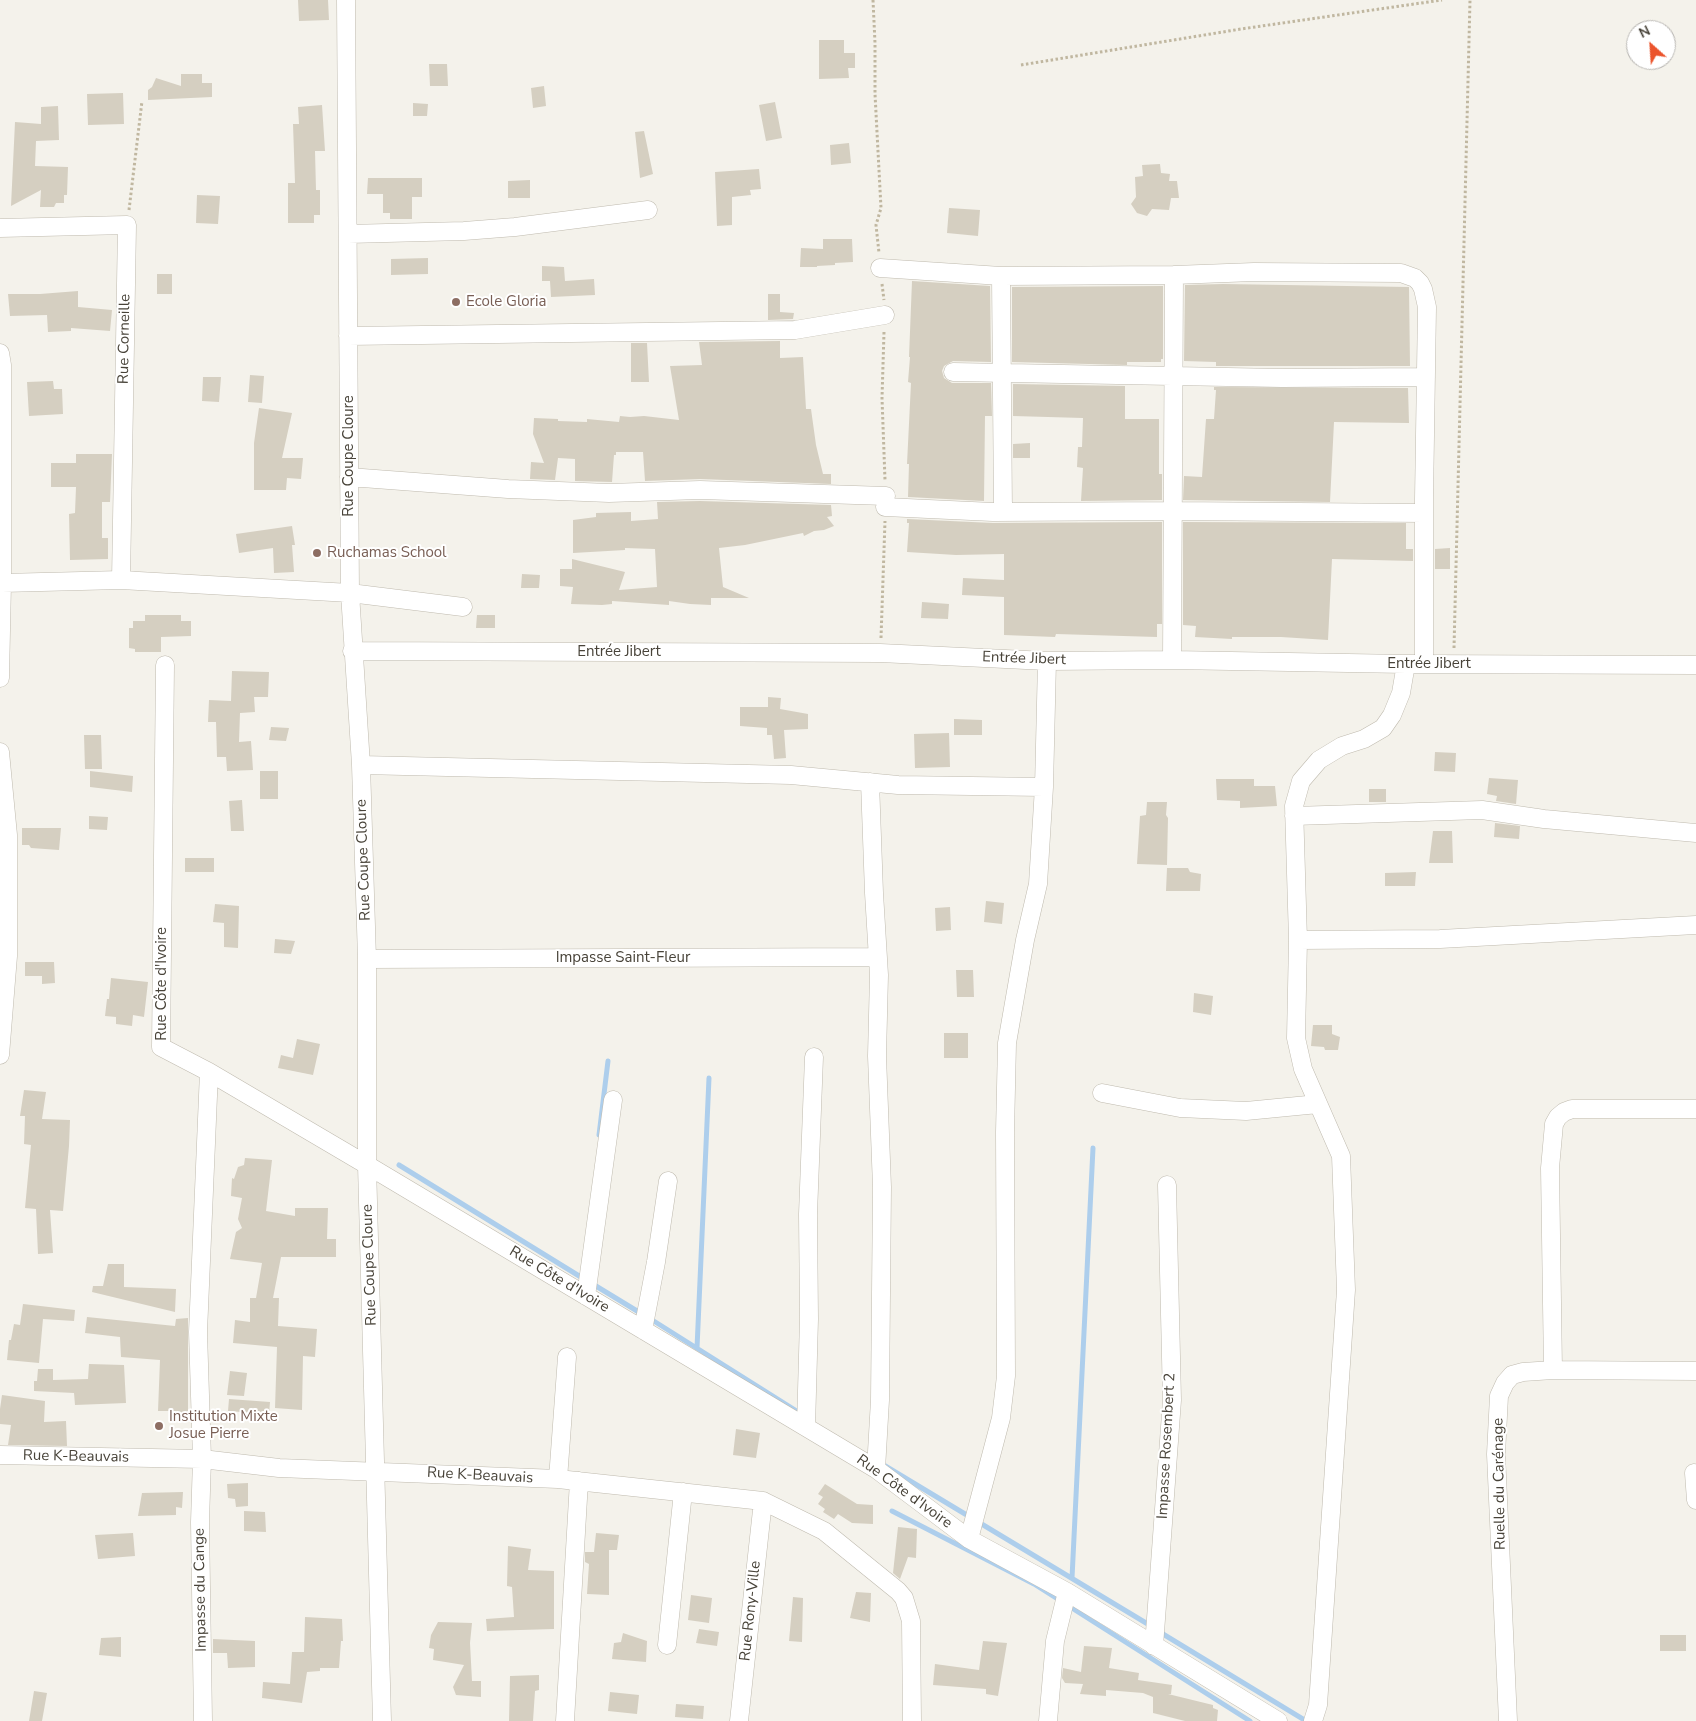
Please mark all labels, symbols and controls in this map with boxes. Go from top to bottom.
north arrow [1626,20,1676,70]
text: N [1636,21,1654,43]
place label: Ecole Gloria [466,293,546,311]
street label: Rue Corneille [115,294,135,384]
marker: Ecole Gloria [450,296,462,308]
street label: Rue Coupe Cloure [340,395,358,517]
place label: Ruchamas School [327,544,447,562]
marker: Ruchamas School [311,547,323,559]
street label: Entrée Jibert [577,643,661,661]
street label: Entrée Jibert [982,649,1066,669]
street label: Entrée Jibert [1387,655,1471,673]
street label: Rue Coupe Cloure [353,799,375,921]
street label: Rue Côte d'Ivoire [153,927,171,1041]
street label: Impasse Saint-Fleur [556,949,690,967]
street label: Rue Coupe Cloure [359,1204,381,1326]
street label: Rue Côte d'Ivoire [506,1243,612,1317]
street label: Impasse Rosembert 2 [1154,1372,1180,1520]
place label: Institution Mixte Josue Pierre [169,1408,278,1443]
street label: Ruelle du Carénage [1490,1418,1510,1550]
marker: Institution Mixte Josue Pierre [153,1420,165,1432]
street label: Rue K-Beauvais [23,1447,129,1467]
street label: Rue Côte d'Ivoire [853,1451,955,1533]
street label: Rue K-Beauvais [426,1464,534,1488]
street label: Impasse du Cange [191,1528,211,1652]
street label: Rue Rony-Ville [737,1560,765,1662]

